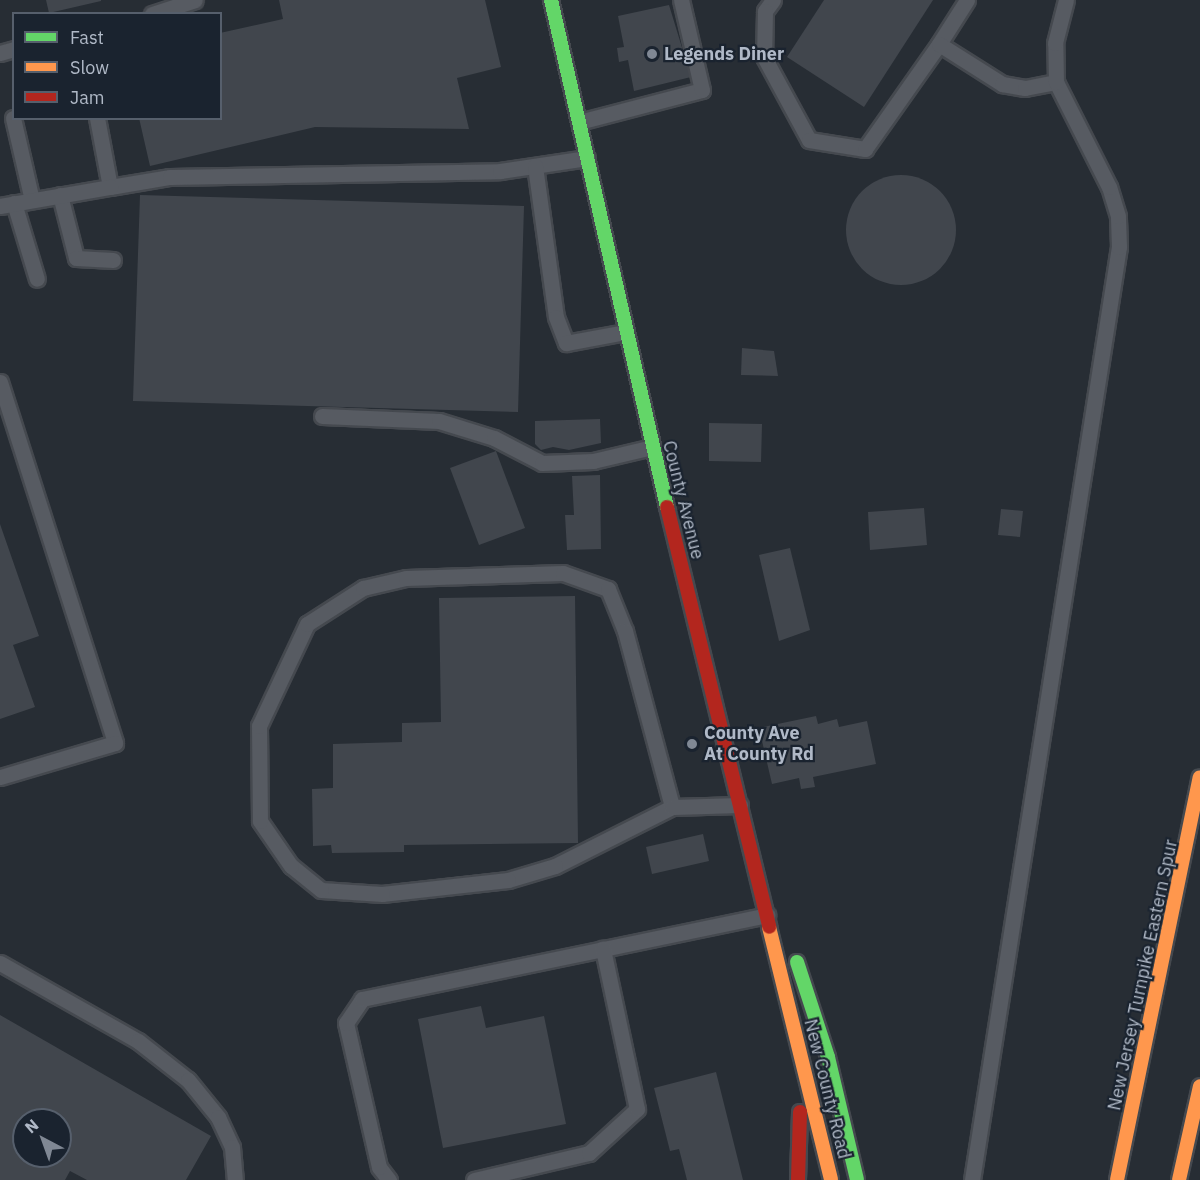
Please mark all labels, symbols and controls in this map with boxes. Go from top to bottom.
legend [12,12,222,120]
text: Fast [70,26,104,49]
place label: Legends Diner [664,43,784,65]
marker: Legends Diner [645,47,659,61]
text: Slow [70,56,109,79]
text: Jam [70,86,105,109]
street label: County Avenue [658,439,708,561]
place label: County Ave At County Rd [704,723,814,766]
marker: County Ave At County Rd [685,737,699,751]
street label: New Jersey Turnpike Eastern Spur [1104,838,1182,1112]
street label: New County Road [799,1017,855,1161]
north arrow [12,1108,72,1168]
text: N [21,1115,42,1137]

